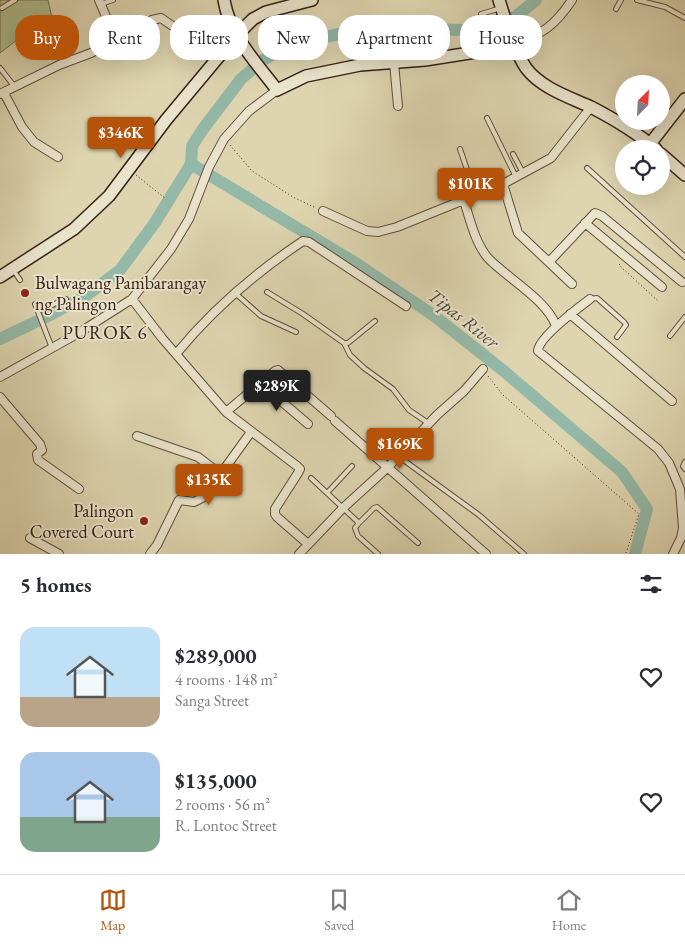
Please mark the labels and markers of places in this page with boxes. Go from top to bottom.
pin: $346K [86,116,156,159]
pin: $101K [436,168,506,210]
place label: Bulwagang Pambarangay ng Palingon [35,271,206,315]
marker: Bulwagang Pambarangay ng Palingon [19,287,31,299]
pin: $289K [242,370,312,412]
pin: $169K [365,428,435,470]
pin: $135K [174,464,244,506]
place label: Palingon Covered Court [30,499,134,543]
marker: Palingon Covered Court [138,515,150,527]

